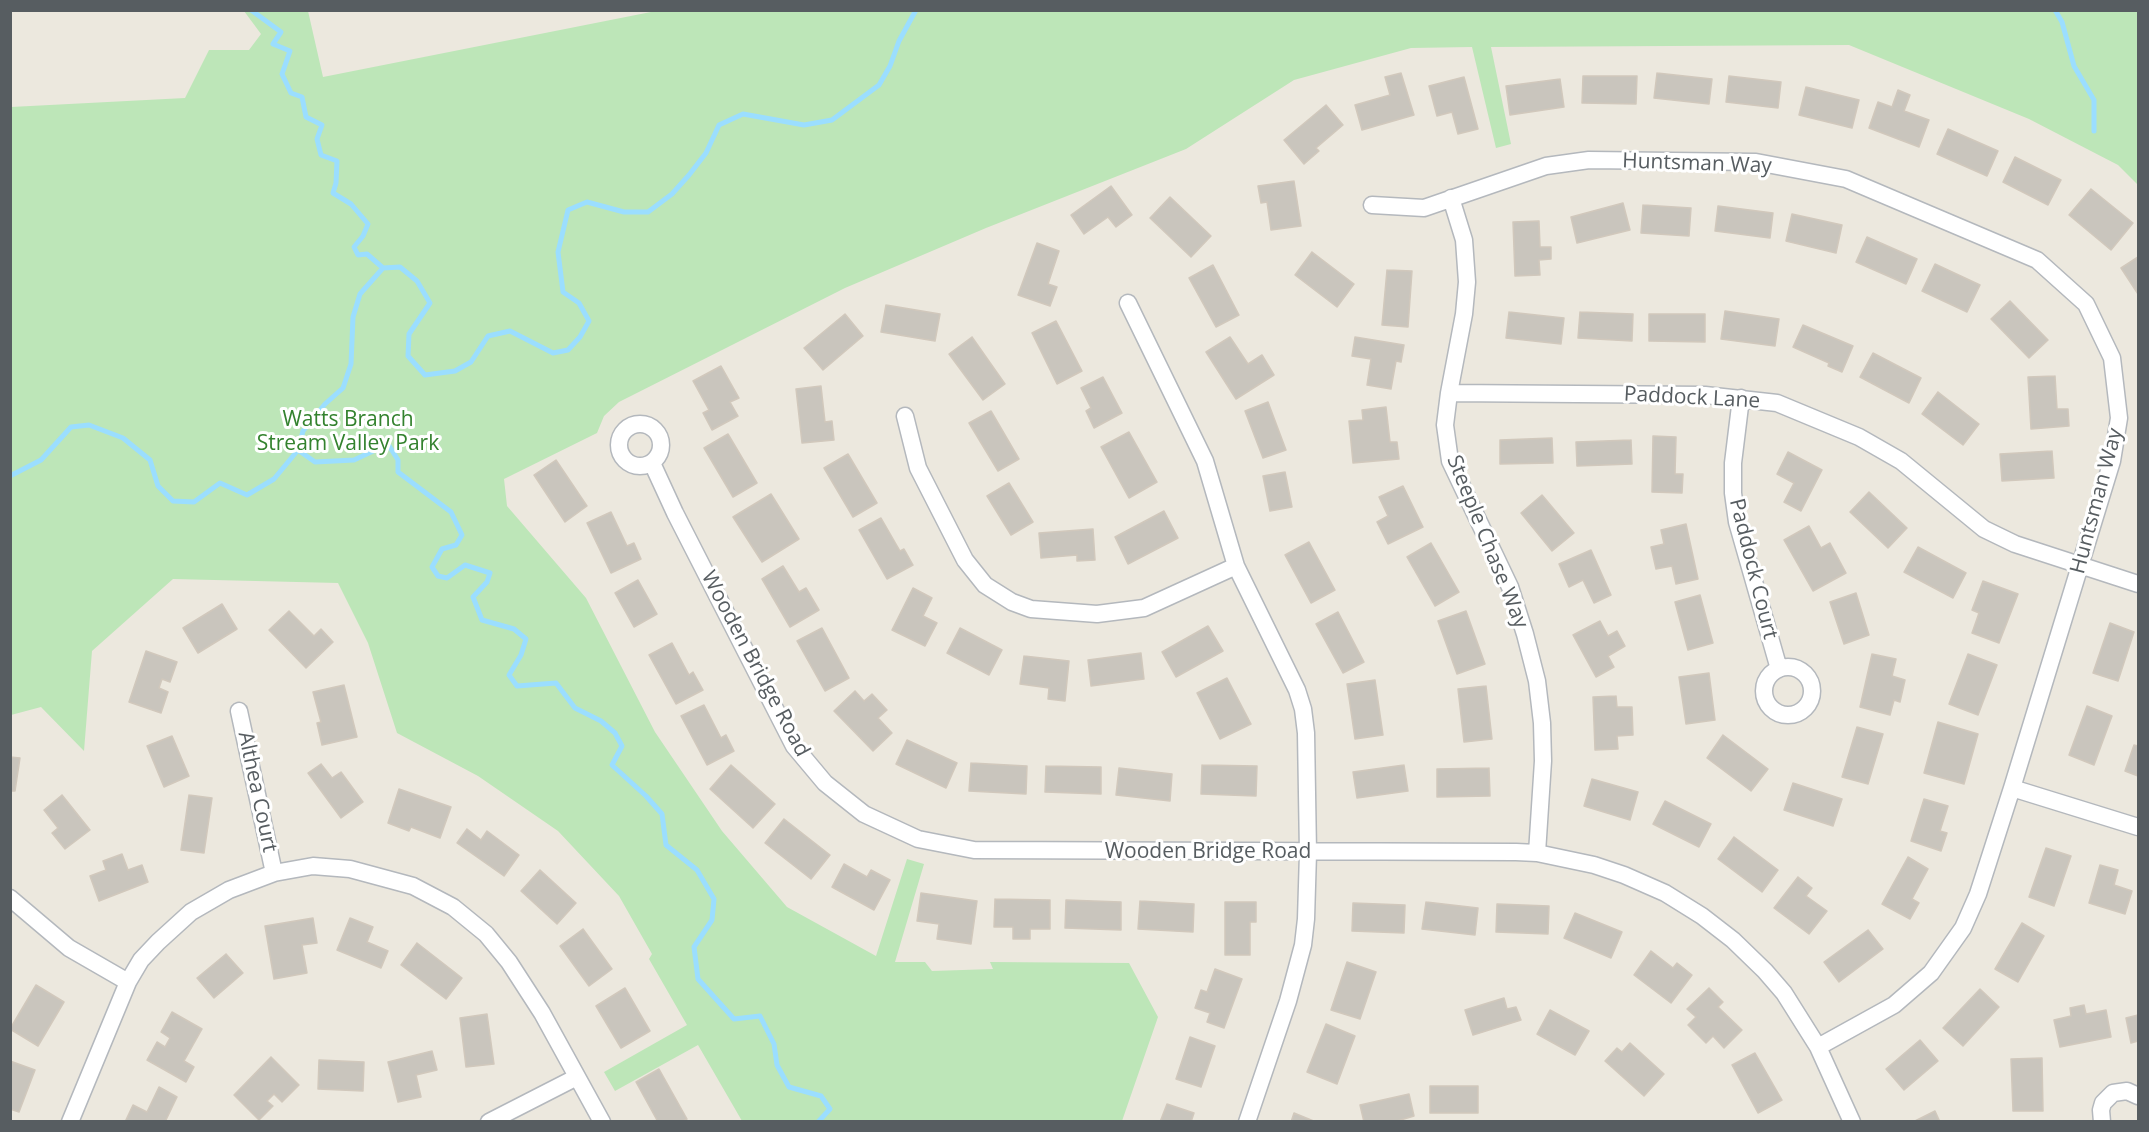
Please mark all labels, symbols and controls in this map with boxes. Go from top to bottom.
street label: Huntsman Way [1622,149,1772,179]
street label: Paddock Lane [1623,382,1761,414]
park label: Watts Branch Stream Valley Park [257,407,439,457]
street label: Huntsman Way [2065,425,2129,577]
street label: Steeple Chase Way [1441,452,1533,632]
street label: Paddock Court [1723,496,1783,642]
street label: Wooden Bridge Road [695,567,815,761]
street label: Althea Court [232,729,282,855]
street label: Wooden Bridge Road [1105,839,1311,865]

